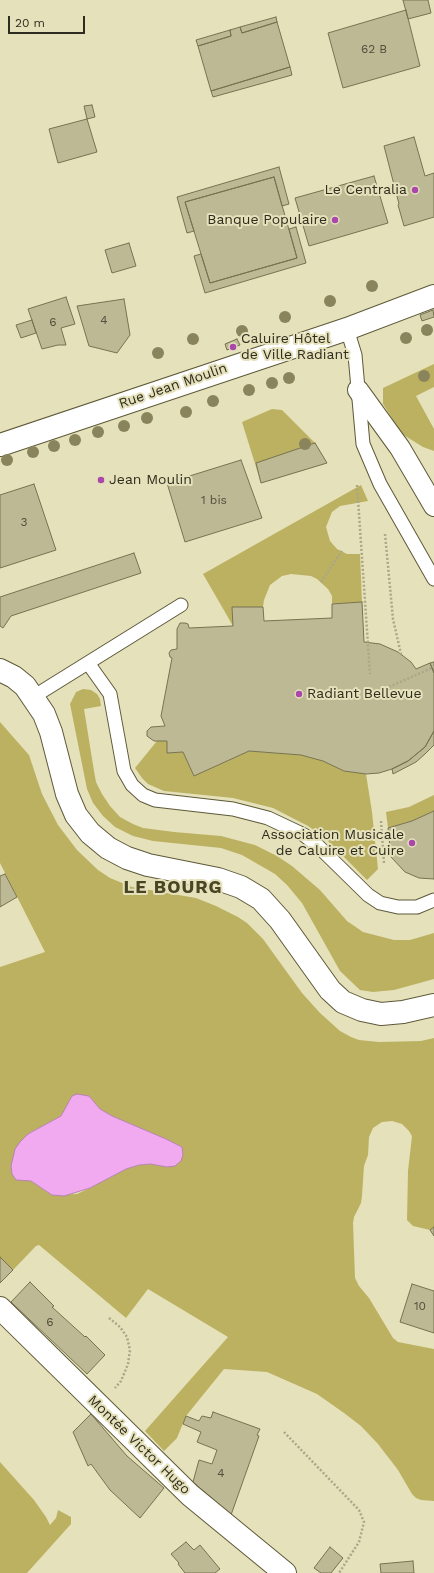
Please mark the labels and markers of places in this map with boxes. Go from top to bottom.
place label: Le Centralia [324,182,407,198]
marker: Le Centralia [410,185,420,195]
place label: Banque Populaire [207,212,327,228]
marker: Banque Populaire [330,215,340,225]
place label: Caluire Hôtel de Ville Radiant [241,331,349,364]
marker: Caluire Hôtel de Ville Radiant [228,342,238,352]
place label: Jean Moulin [109,472,192,488]
marker: Jean Moulin [96,475,106,485]
place label: Radiant Bellevue [307,686,422,702]
marker: Radiant Bellevue [294,689,304,699]
place label: Association Musicale de Caluire et Cuire [261,827,404,860]
marker: Association Musicale de Caluire et Cuire [407,838,417,848]

